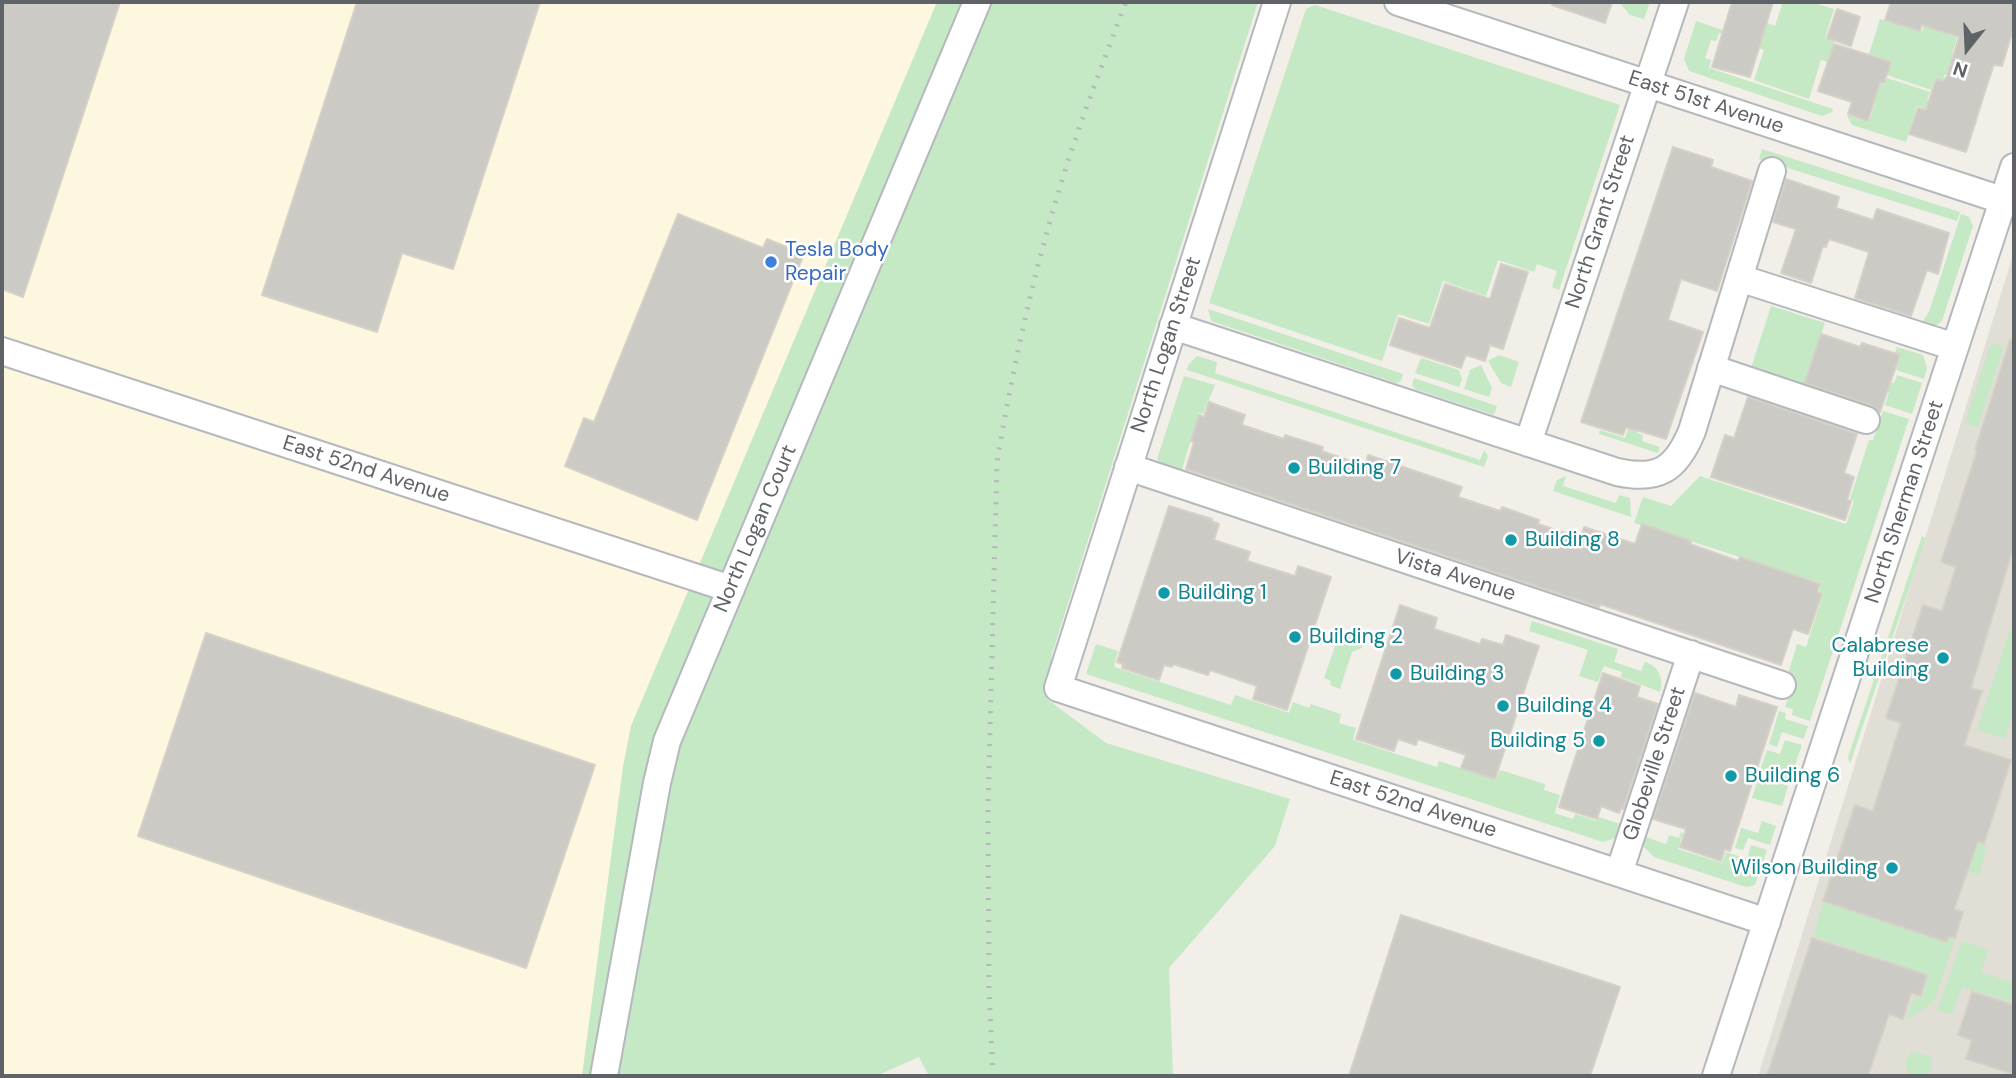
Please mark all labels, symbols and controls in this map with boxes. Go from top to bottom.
north arrow [1932,14,2002,84]
text: N [1950,55,1971,83]
street label: East 51st Avenue [1625,66,1787,140]
street label: North Grant Street [1561,132,1641,312]
place label: Tesla Body Repair [785,237,889,287]
marker: Tesla Body Repair [763,254,779,270]
street label: North Logan Street [1127,254,1207,436]
street label: North Sherman Street [1860,397,1950,607]
street label: East 52nd Avenue [279,431,453,509]
street label: North Logan Court [709,441,803,617]
place label: Building 7 [1308,455,1401,481]
marker: Building 7 [1286,460,1302,476]
place label: Building 8 [1525,527,1620,553]
marker: Building 8 [1503,532,1519,548]
street label: Vista Avenue [1391,545,1519,607]
place label: Building 1 [1178,580,1267,606]
marker: Building 1 [1156,585,1172,601]
place label: Building 2 [1309,624,1403,650]
marker: Building 2 [1287,629,1303,645]
place label: Calabrese Building [1831,633,1929,683]
marker: Calabrese Building [1935,650,1951,666]
place label: Building 3 [1410,661,1504,687]
marker: Building 3 [1388,666,1404,682]
street label: Globeville Street [1618,684,1692,844]
place label: Building 4 [1517,693,1612,719]
marker: Building 4 [1495,698,1511,714]
place label: Building 5 [1490,728,1585,754]
marker: Building 5 [1591,733,1607,749]
place label: Building 6 [1745,763,1840,789]
street label: East 52nd Avenue [1326,766,1500,844]
marker: Building 6 [1723,768,1739,784]
place label: Wilson Building [1731,855,1878,881]
marker: Wilson Building [1884,860,1900,876]

